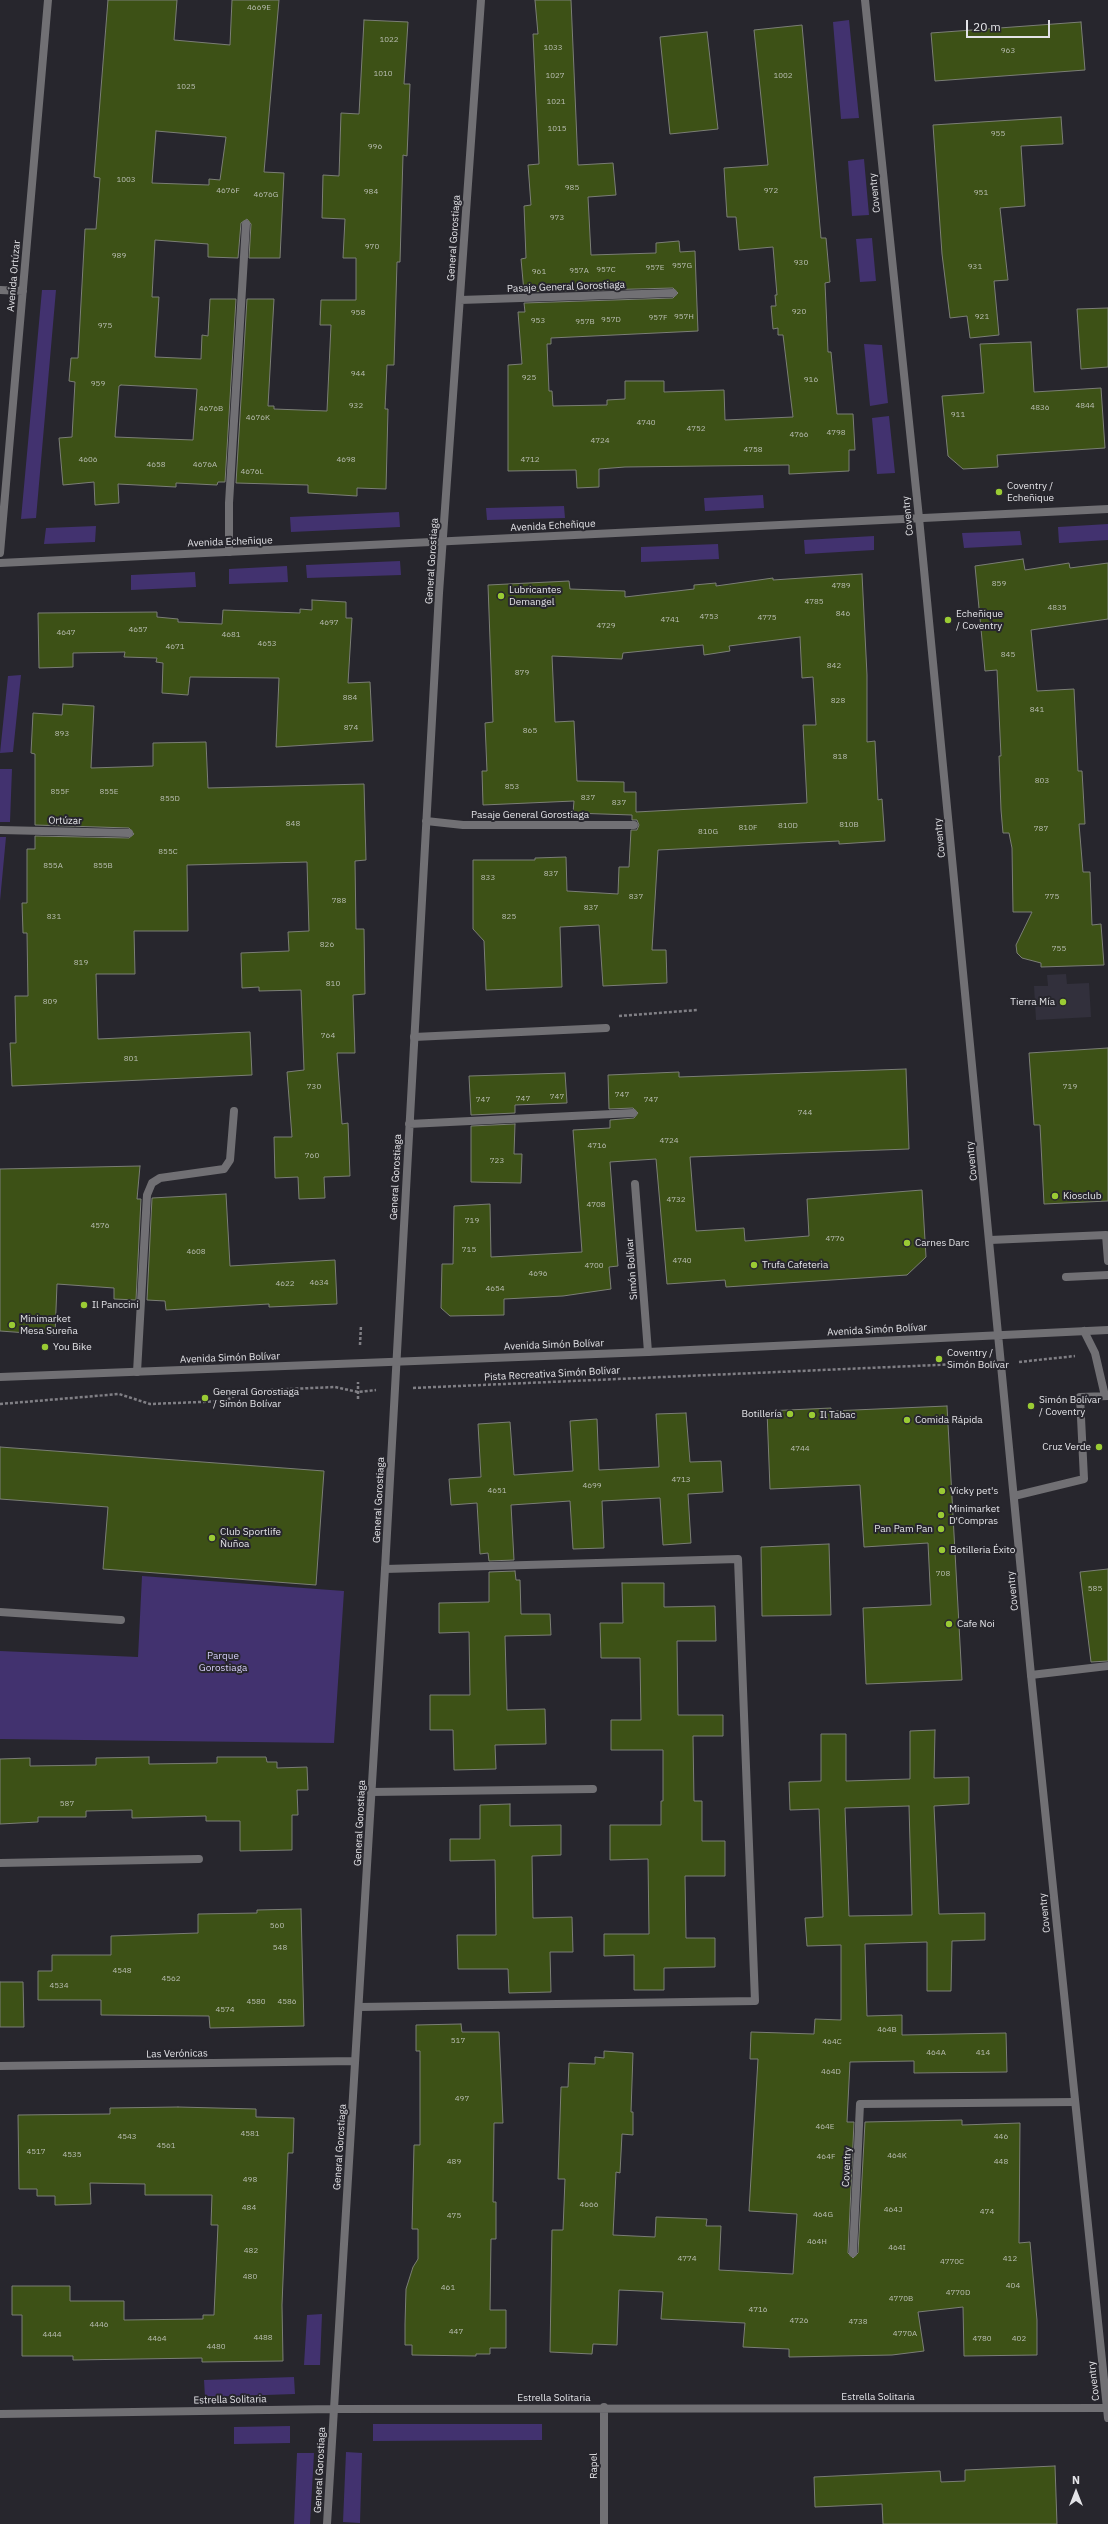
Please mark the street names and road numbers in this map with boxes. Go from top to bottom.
street label: Coventry [867,172,883,214]
street label: General Gorostiaga [445,195,463,281]
street label: Avenida Ortúzar [5,240,23,312]
street label: Pasaje General Gorostiaga [507,279,625,295]
street label: Coventry [900,495,916,537]
street label: General Gorostiaga [423,518,441,604]
street label: Avenida Echeñique [510,518,596,534]
street label: Avenida Echeñique [187,535,273,549]
street label: Pasaje General Gorostiaga [471,809,589,821]
street label: Ortúzar [48,815,82,827]
street label: Coventry [932,817,948,859]
street label: General Gorostiaga [388,1134,404,1220]
street label: Coventry [964,1140,980,1182]
street label: Simón Bolívar [624,1238,640,1300]
street label: Avenida Simón Bolívar [827,1321,927,1339]
street label: Avenida Simón Bolívar [504,1337,604,1353]
street label: Avenida Simón Bolívar [180,1350,280,1366]
street label: Pista Recreativa Simón Bolívar [484,1364,620,1384]
street label: General Gorostiaga [371,1457,387,1543]
street label: Coventry [1005,1570,1021,1612]
street label: General Gorostiaga [352,1780,368,1866]
street label: Coventry [1037,1892,1053,1934]
street label: Las Verónicas [146,2047,208,2061]
street label: General Gorostiaga [331,2104,349,2190]
street label: Coventry [840,2147,854,2187]
street label: Coventry [1086,2360,1102,2402]
street label: Estrella Solitaria [841,2391,915,2403]
street label: Estrella Solitaria [517,2392,591,2404]
street label: Estrella Solitaria [193,2393,267,2407]
street label: General Gorostiaga [312,2427,328,2513]
street label: Rapel [588,2453,600,2479]

